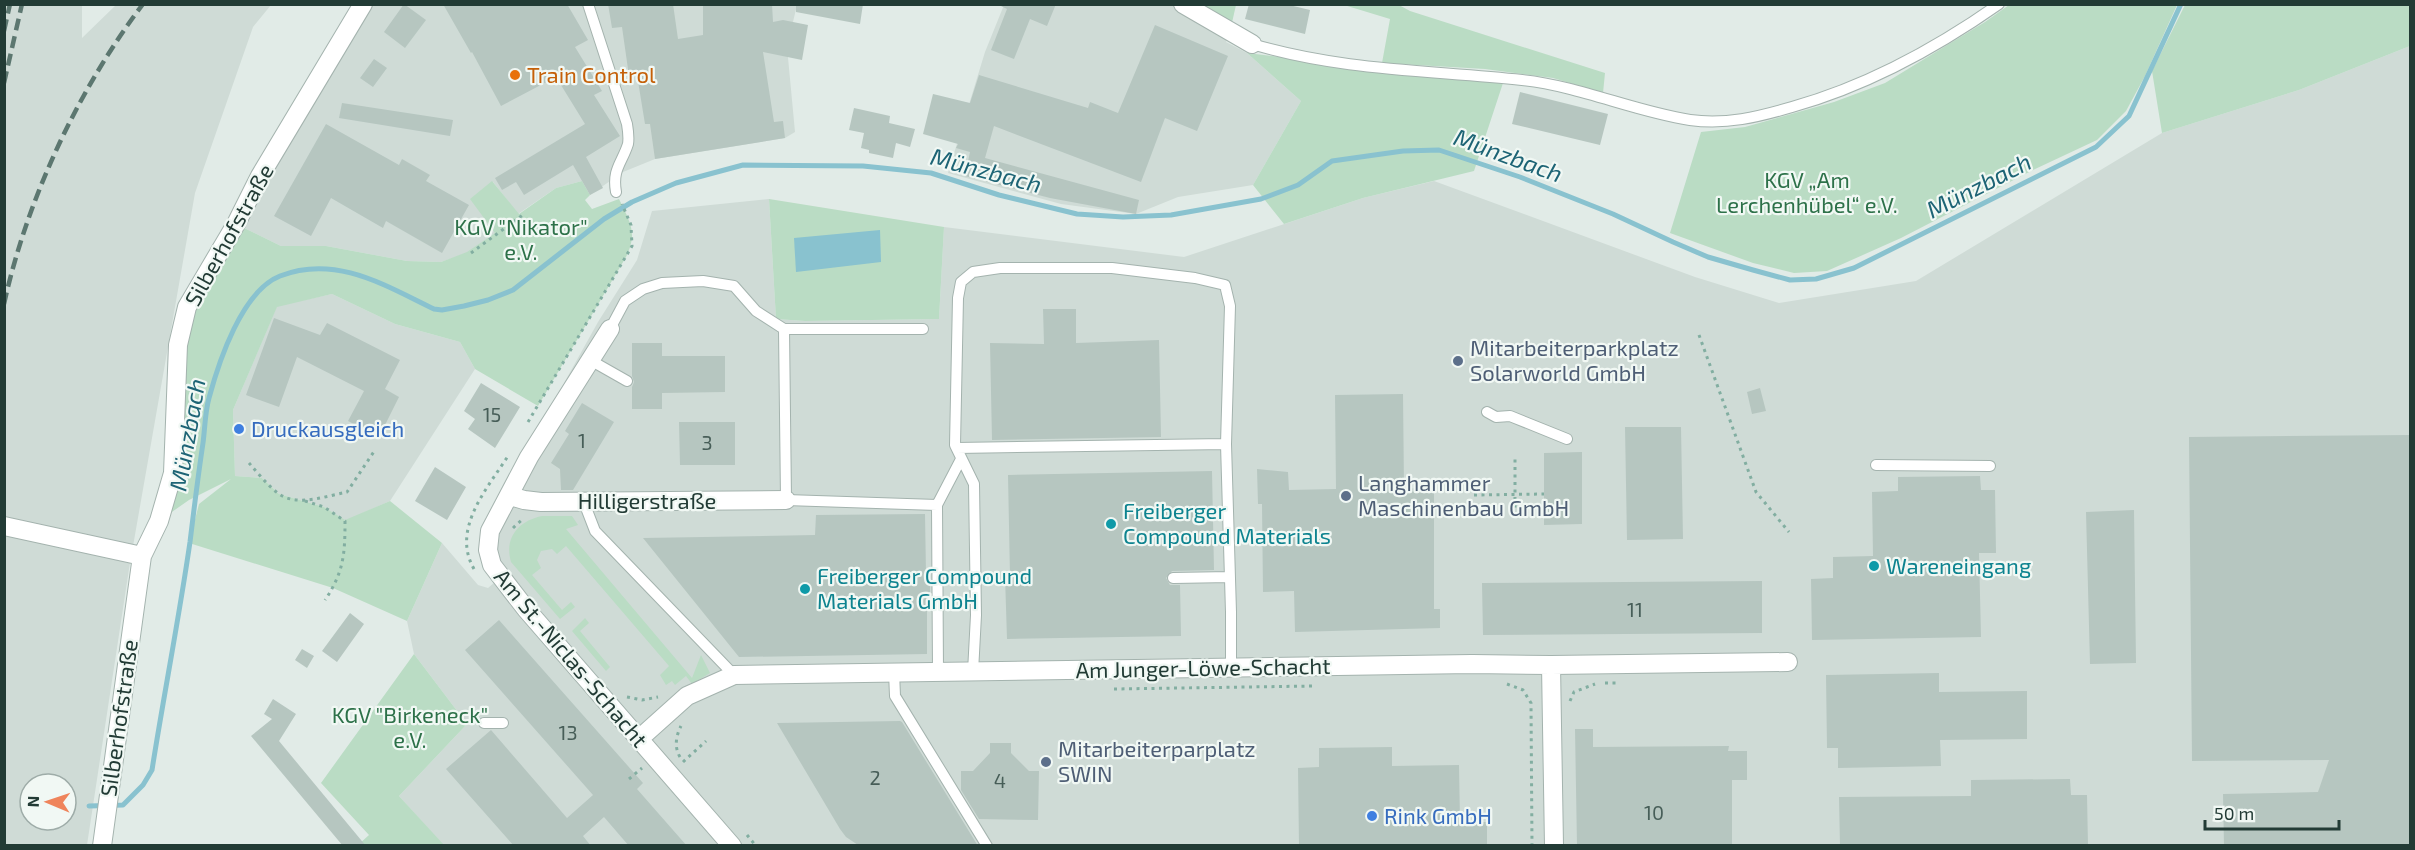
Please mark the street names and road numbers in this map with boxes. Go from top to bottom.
street label: Silberhofstraße [178,159,278,310]
street label: Hilligerstraße [578,487,716,513]
street label: Am St.-Niclas-Schacht [490,563,654,752]
street label: Silberhofstraße [94,638,142,798]
street label: Am Junger-Löwe-Schacht [1075,652,1331,682]

